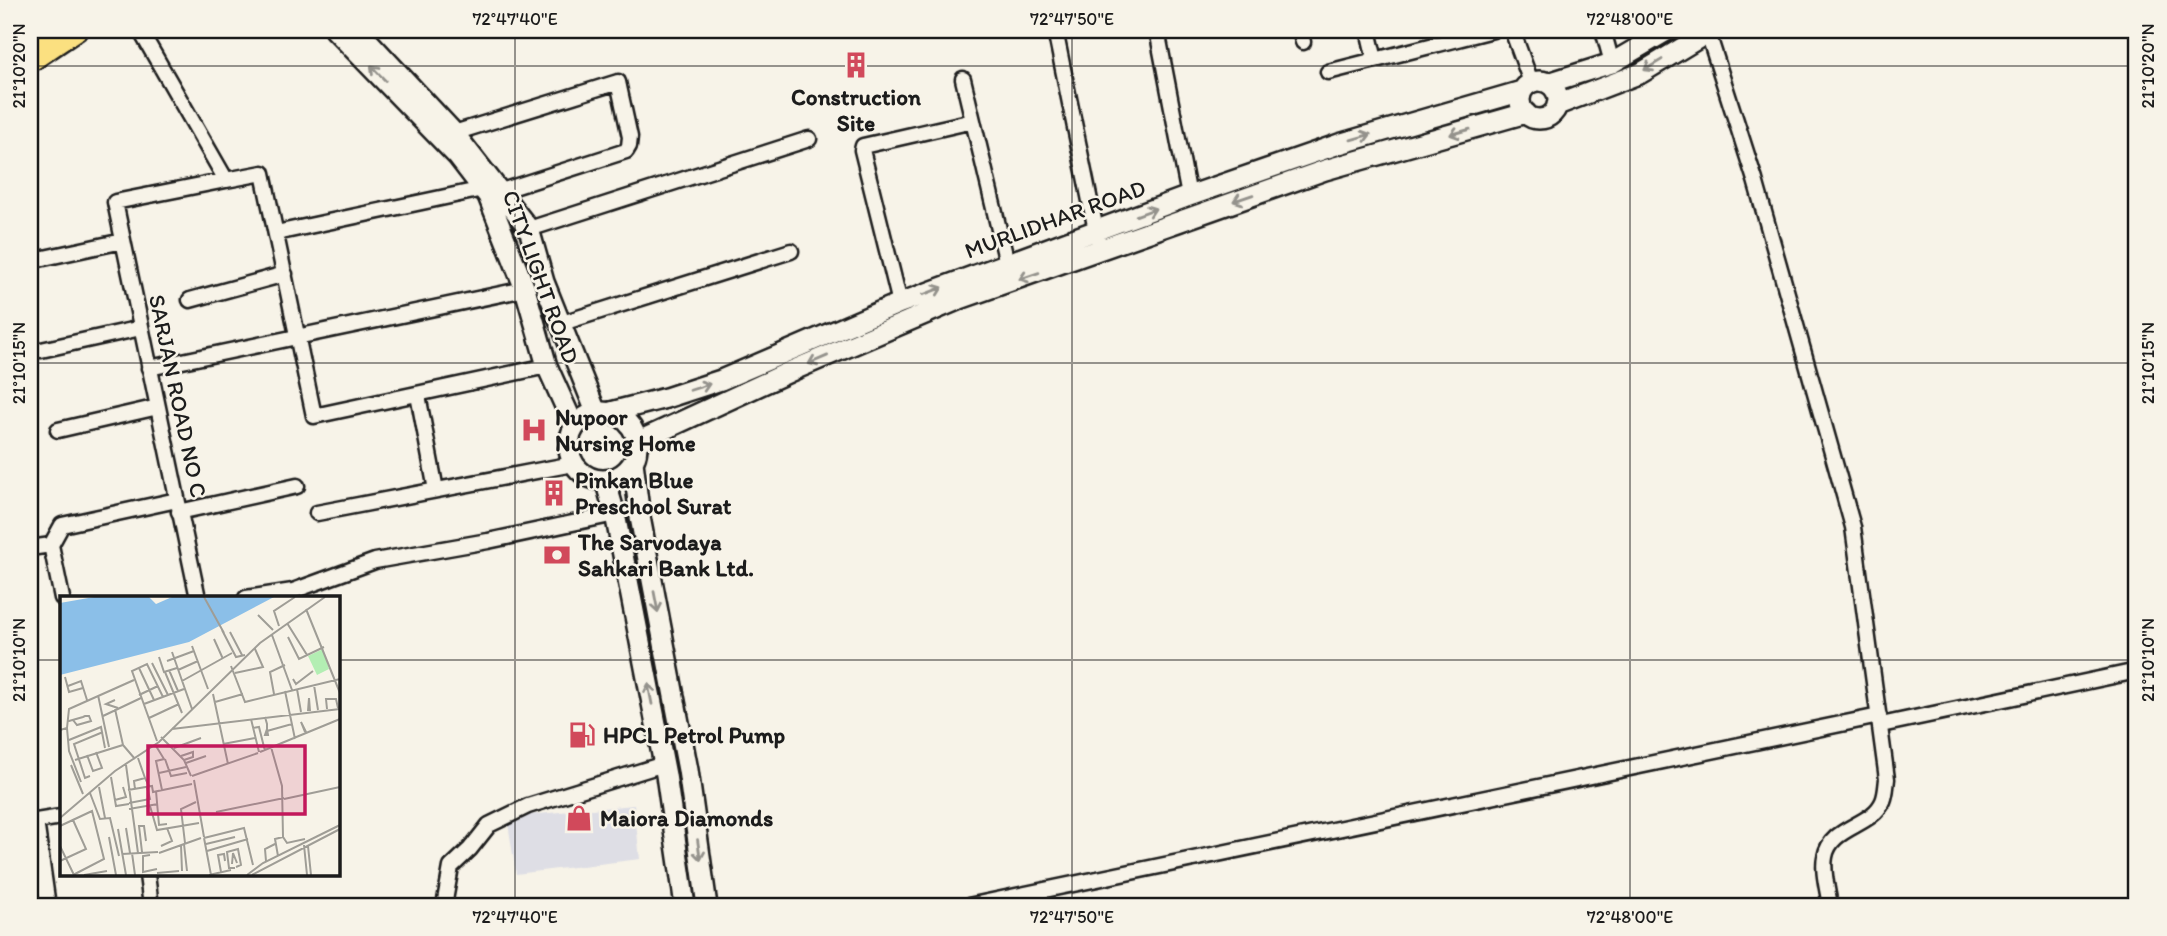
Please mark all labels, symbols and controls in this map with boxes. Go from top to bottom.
text: 72°47'40"E [472,8,558,30]
text: 72°47'50"E [1030,8,1114,30]
text: 72°48'00"E [1587,8,1673,30]
text: 21°10'20"N [8,23,30,109]
text: 21°10'20"N [2137,23,2159,109]
building icon: Construction Site [841,50,871,80]
one-way arrow [1644,58,1664,72]
one-way arrow [369,65,386,82]
place label: Construction Site [791,83,922,137]
one-way arrow [1450,126,1472,139]
one-way arrow [1350,130,1372,143]
street label: MURLIDHAR ROAD [961,173,1149,265]
street label: CITY LIGHT ROAD [497,186,585,368]
one-way arrow [1232,193,1254,205]
one-way arrow [1135,204,1157,217]
one-way arrow [1019,271,1041,283]
one-way arrow [921,283,943,296]
street label: SARJAN ROAD NO C [143,292,213,500]
text: 21°10'15"N [8,322,30,404]
text: 21°10'15"N [2137,322,2159,404]
one-way arrow [808,354,829,367]
one-way arrow [689,380,711,393]
place label: Nupoor Nursing Home [555,403,696,457]
hospital icon: Nupoor Nursing Home [519,415,549,445]
place label: Pinkan Blue Preschool Surat [575,466,732,520]
building icon: Pinkan Blue Preschool Surat [539,478,569,508]
place label: The Sarvodaya Sahkari Bank Ltd. [577,528,754,582]
bank icon: The Sarvodaya Sahkari Bank Ltd. [542,540,572,570]
one-way arrow [650,590,664,613]
inset map [60,596,340,876]
text: 21°10'10"N [8,618,30,702]
text: 21°10'10"N [2137,618,2159,702]
one-way arrow [643,683,657,706]
fuel station icon: HPCL Petrol Pump [567,720,597,750]
place label: HPCL Petrol Pump [603,721,785,749]
shop icon: Maiora Diamonds [564,803,594,833]
place label: Maiora Diamonds [600,804,773,832]
one-way arrow [693,838,706,861]
text: 72°47'40"E [472,906,558,928]
text: 72°47'50"E [1030,906,1114,928]
text: 72°48'00"E [1587,906,1673,928]

